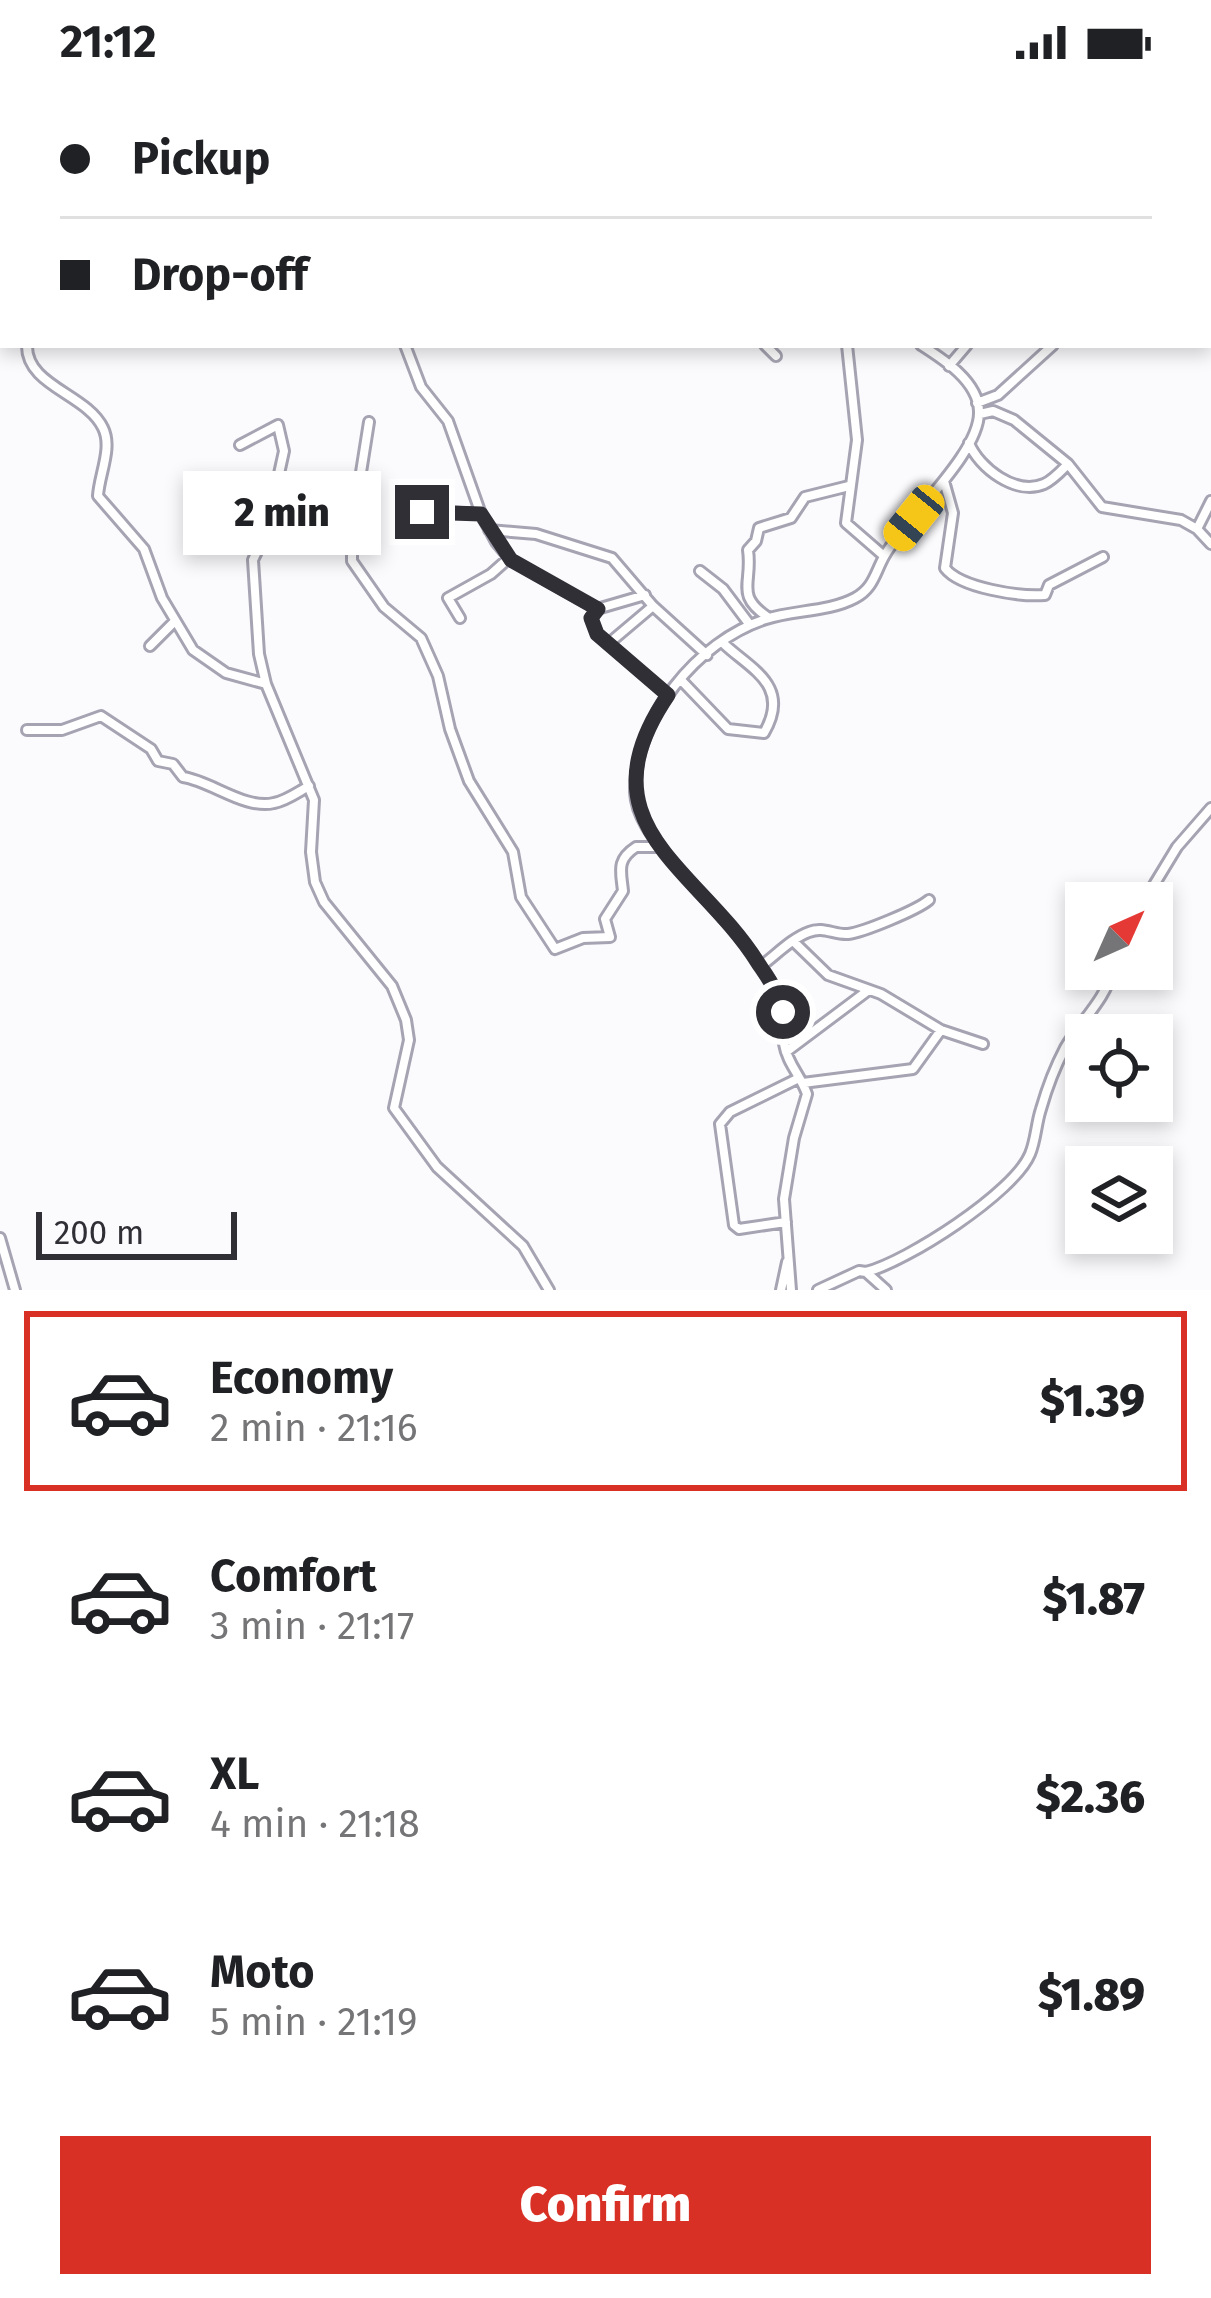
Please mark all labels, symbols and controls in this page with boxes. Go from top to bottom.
text: 21:12 [60,15,157,69]
text: Pickup [132,132,270,186]
text: Drop-off [132,248,308,302]
callout: 2 min [182,470,380,554]
car [877,479,951,557]
route end [395,485,449,539]
text: 2 min [234,490,330,536]
north arrow [1065,882,1173,990]
map controls [1065,882,1173,1254]
route start [756,985,810,1039]
button: locate [1065,1014,1173,1122]
button: layers [1065,1146,1173,1254]
scale bar [36,1206,237,1259]
text: 200 m [54,1213,144,1253]
icon: car [66,1347,174,1455]
text: Economy [210,1351,393,1405]
text: $1.39 [1040,1374,1145,1428]
text: 2 min · 21:16 [210,1405,418,1451]
icon: car [66,1545,174,1653]
text: Comfort [210,1549,377,1603]
text: $1.87 [1042,1572,1145,1626]
text: 3 min · 21:17 [210,1603,414,1649]
icon: car [66,1743,174,1851]
text: XL [210,1747,259,1801]
text: $2.36 [1036,1770,1145,1824]
text: 4 min · 21:18 [210,1801,420,1847]
icon: car [66,1941,174,2049]
text: Moto [210,1945,315,1999]
text: $1.89 [1038,1968,1145,2022]
text: 5 min · 21:19 [210,1999,418,2045]
button: Confirm [60,2136,1151,2274]

